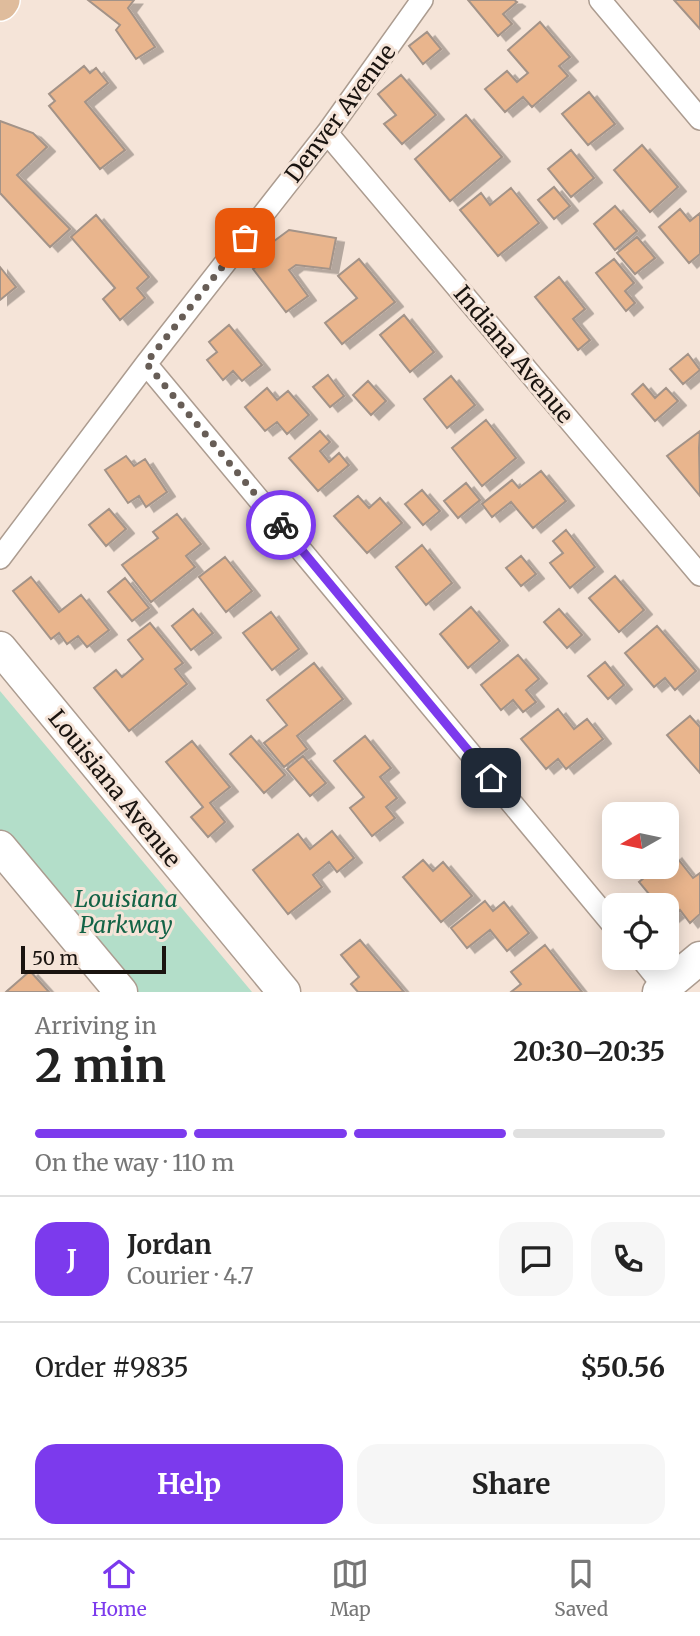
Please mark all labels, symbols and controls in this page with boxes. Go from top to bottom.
street label: Denver Avenue [278,38,402,188]
pin [215,208,275,268]
icon: bag [226,219,264,257]
street label: Indiana Avenue [448,279,580,429]
courier [246,490,316,560]
icon: bike [262,506,300,544]
street label: Louisiana Avenue [43,703,187,873]
pin [461,748,521,808]
icon: home [472,759,510,797]
north arrow [602,802,679,878]
map controls [602,802,679,970]
park label: Louisiana Parkway [74,884,178,939]
button: locate [602,893,679,970]
scale bar [21,943,166,975]
text: 50 m [32,946,78,970]
text: Arriving in [35,1011,157,1040]
text: 20:30–20:35 [513,1035,665,1068]
text: 2 min [35,1037,166,1095]
text: On the way · 110 m [35,1148,234,1177]
button: chat [499,1222,573,1296]
button: phone [591,1222,665,1296]
text: Jordan [127,1228,212,1261]
text: J [67,1243,77,1276]
text: Courier · 4.7 [127,1261,254,1290]
text: Order #9835 [35,1351,189,1384]
text: $50.56 [580,1351,665,1384]
button: Help [35,1444,343,1524]
button: Share [357,1444,665,1524]
tab: Home [92,1555,147,1621]
tab: Map [330,1555,371,1621]
tab: Saved [554,1555,608,1621]

